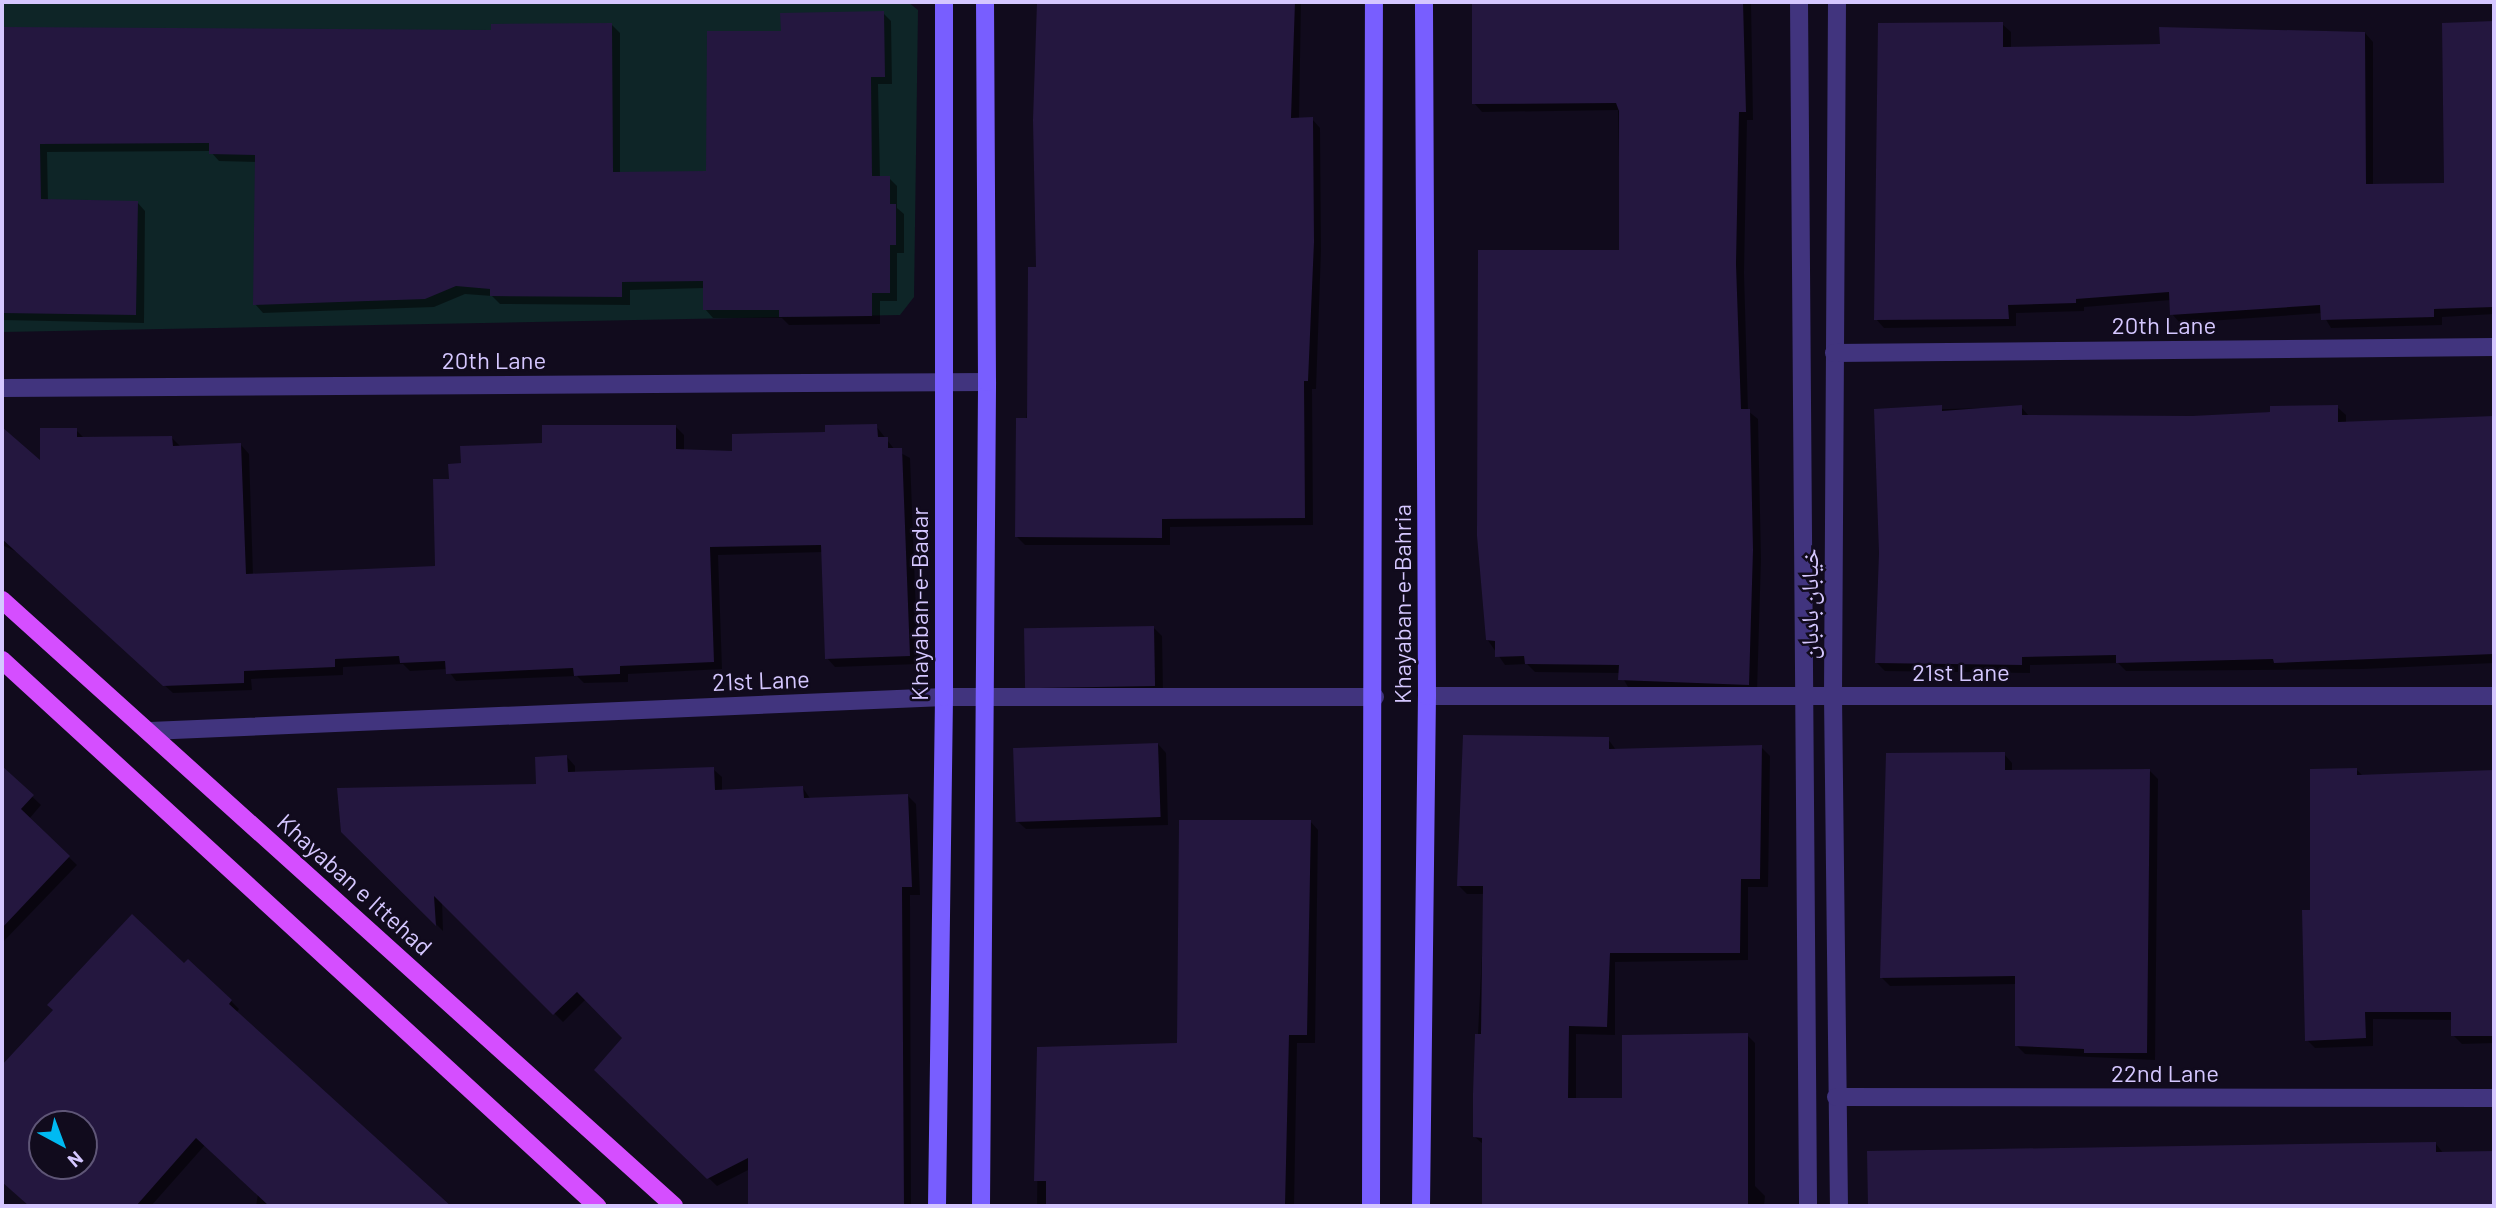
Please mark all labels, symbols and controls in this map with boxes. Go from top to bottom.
street label: 20th Lane [2112,311,2216,339]
street label: 20th Lane [442,346,546,374]
street label: Khayaban-e-Bahria [1388,504,1416,704]
street label: Khayaban-e-Badar [905,507,933,701]
street label: خیابان بادبان [1795,549,1823,659]
street label: 21st Lane [1912,658,2010,686]
street label: 21st Lane [712,664,810,696]
street label: Khayaban e Ittehad [272,807,438,961]
street label: 22nd Lane [2111,1059,2219,1087]
north arrow [28,1110,98,1180]
text: N [63,1147,88,1173]

